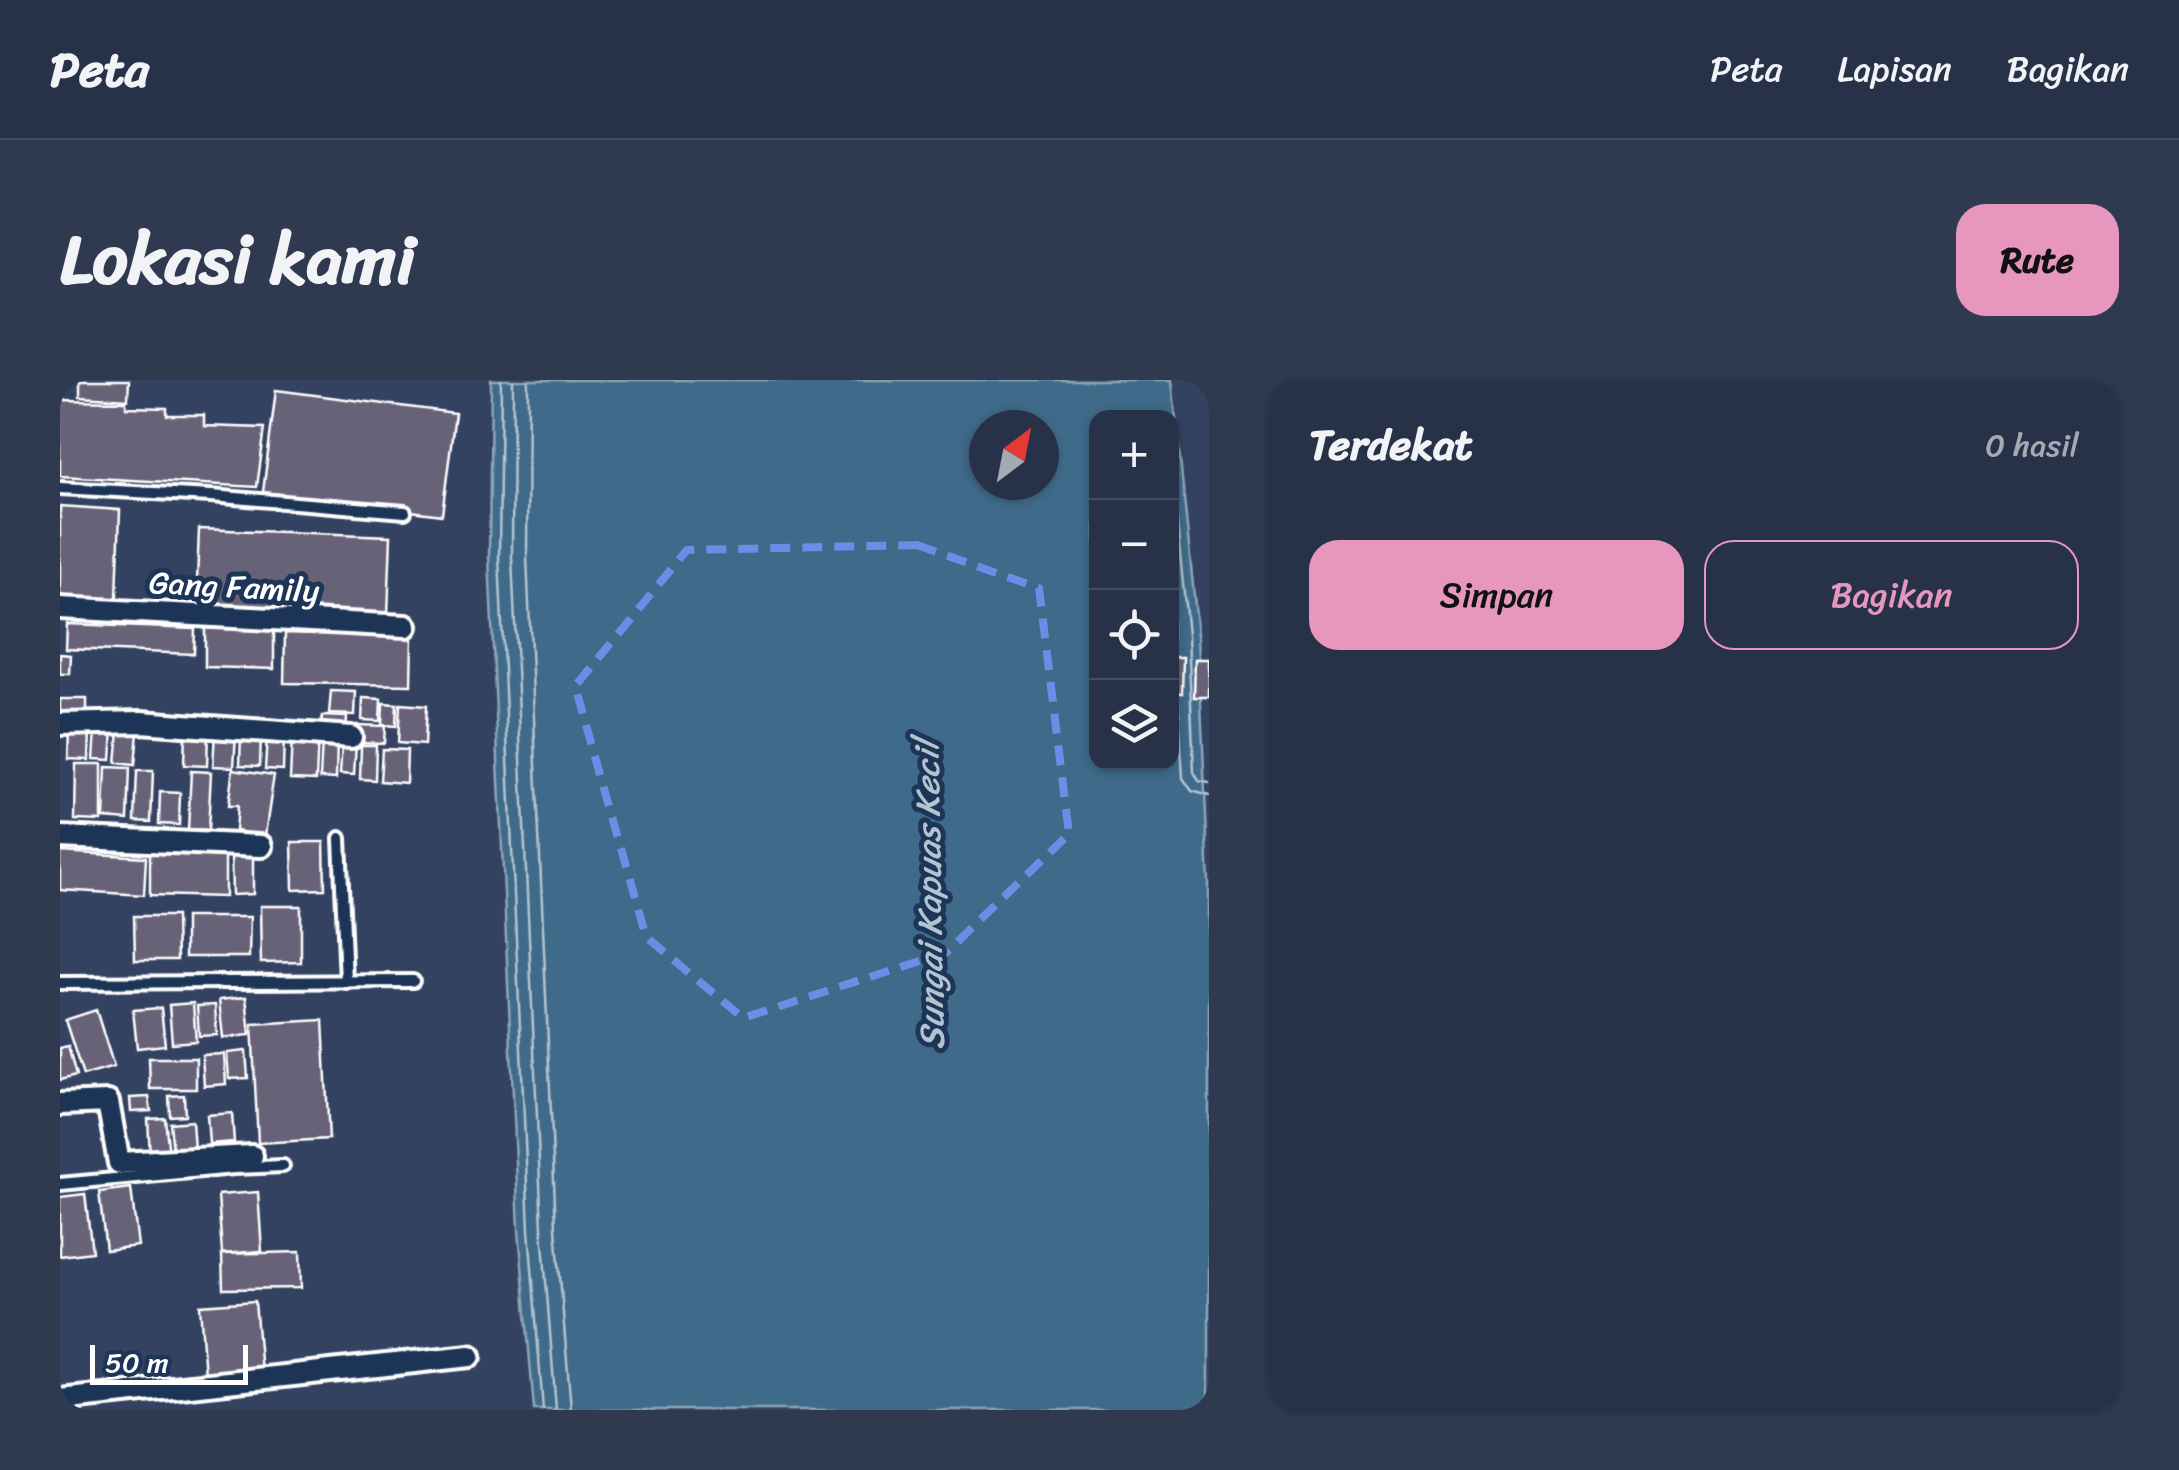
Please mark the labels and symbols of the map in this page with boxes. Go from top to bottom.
north arrow [969,410,1059,500]
street label: Gang Family [147,554,321,620]
water label: Sungai Kapuas Kecil [895,732,963,1050]
scale bar [90,1340,248,1384]

